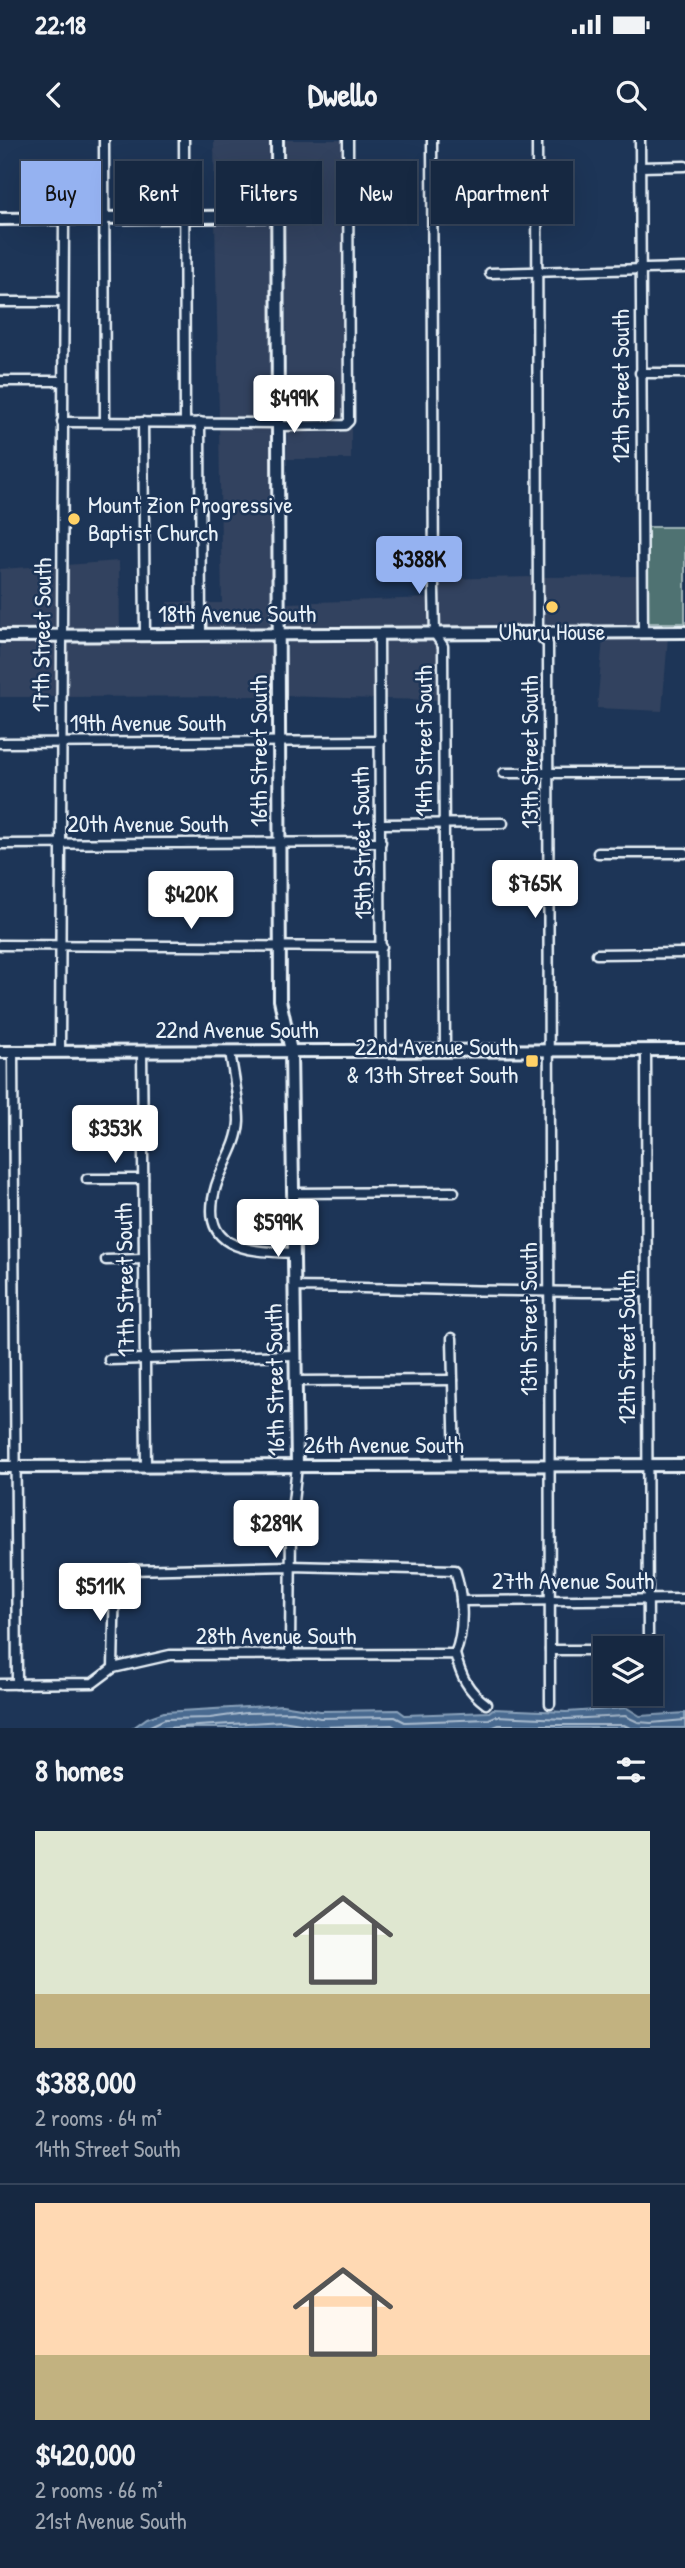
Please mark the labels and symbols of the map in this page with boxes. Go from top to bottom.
street label: 12th Street South [604,309,636,463]
pin: $499K [245,376,343,435]
place label: Mount Zion Progressive Baptist Church [88,488,293,548]
marker: Mount Zion Progressive Baptist Church [66,511,82,527]
pin: $388K [370,536,468,596]
street label: 17th Street South [24,557,58,712]
street label: 18th Avenue South [158,597,316,629]
marker: Uhuru House [544,599,560,615]
place label: Uhuru House [499,615,606,647]
street label: 14th Street South [407,665,439,817]
street label: 16th Street South [242,675,274,827]
street label: 13th Street South [513,675,545,829]
street label: 19th Avenue South [70,706,226,738]
street label: 15th Street South [344,766,378,920]
street label: 20th Avenue South [68,807,228,839]
pin: $765K [486,860,584,920]
pin: $420K [142,872,240,931]
street label: 22nd Avenue South [155,1013,319,1045]
place label: 22nd Avenue South & 13th Street South [346,1030,518,1090]
marker: 22nd Avenue South & 13th Street South [524,1053,540,1069]
pin: $353K [66,1105,164,1165]
pin: $599K [229,1200,327,1259]
street label: 17th Street South [107,1203,141,1358]
street label: 13th Street South [512,1242,544,1396]
street label: 12th Street South [610,1270,642,1424]
street label: 16th Street South [257,1304,291,1456]
street label: 26th Avenue South [304,1428,464,1460]
pin: $289K [227,1500,325,1560]
pin: $511K [51,1564,149,1623]
street label: 27th Avenue South [492,1564,654,1596]
street label: 28th Avenue South [196,1619,356,1651]

